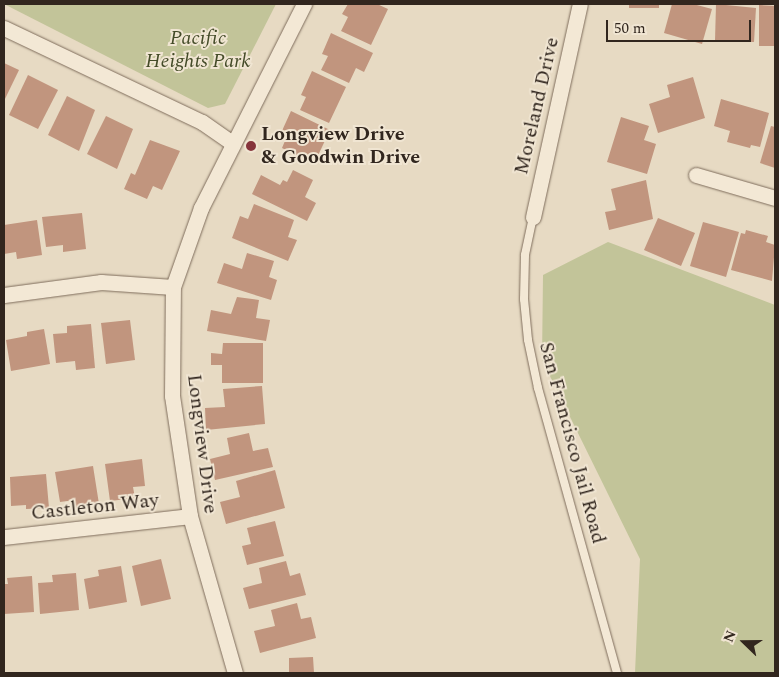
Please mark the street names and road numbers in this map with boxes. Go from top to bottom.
street label: Moreland Drive [510,35,564,177]
street label: San Francisco Jail Road [534,340,610,546]
street label: Longview Drive [182,373,222,515]
street label: Castleton Way [30,488,160,526]

